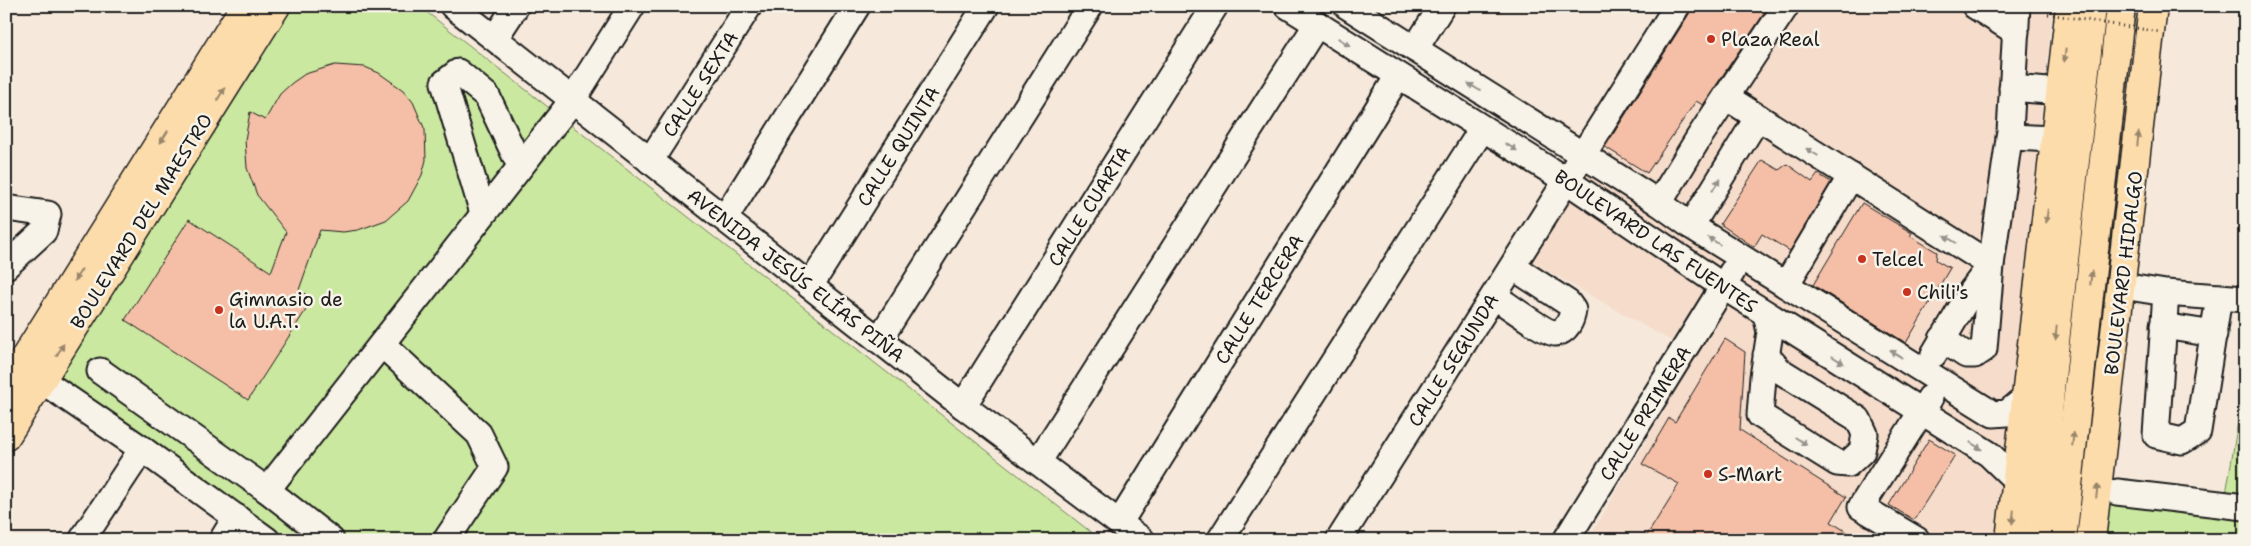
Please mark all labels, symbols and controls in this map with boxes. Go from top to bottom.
street label: CALLE SEXTA [657,27,744,142]
place label: Plaza Real [1721,27,1820,52]
marker: Plaza Real [1705,33,1717,45]
one-way arrow [1338,37,1351,46]
one-way arrow [2061,47,2069,63]
street label: CALLE QUINTA [851,81,946,211]
one-way arrow [1468,82,1481,91]
one-way arrow [216,88,225,101]
street label: BOULEVARD DEL MAESTRO [65,109,218,334]
one-way arrow [159,130,168,143]
one-way arrow [2134,130,2142,146]
street label: CALLE CUARTA [1042,141,1137,271]
one-way arrow [1505,142,1518,152]
one-way arrow [1806,147,1819,156]
street label: BOULEVARD LAS FUENTES [1549,164,1762,319]
street label: BOULEVARD HIDALGO [2099,170,2148,376]
one-way arrow [1711,178,1721,191]
street label: AVENIDA JESÚS ELÍAS PIÑA [682,182,910,368]
one-way arrow [2043,208,2051,224]
street label: CALLE TERCERA [1209,230,1309,369]
one-way arrow [1943,234,1956,243]
one-way arrow [1707,236,1720,245]
place label: Telcel [1872,247,1923,272]
marker: Telcel [1856,253,1868,265]
one-way arrow [73,268,82,281]
one-way arrow [2087,269,2095,285]
place label: Chili's [1917,280,1969,305]
marker: Chili's [1901,286,1913,298]
place label: Gimnasio de la U.A.T. [229,287,343,334]
street label: CALLE SEGUNDA [1402,289,1505,432]
marker: Gimnasio de la U.A.T. [213,304,225,316]
one-way arrow [2052,325,2060,341]
street label: CALLE PRIMERA [1594,341,1697,485]
one-way arrow [55,344,64,357]
one-way arrow [1890,349,1903,359]
one-way arrow [1832,355,1845,364]
one-way arrow [2069,431,2077,447]
one-way arrow [1795,436,1808,446]
one-way arrow [1969,441,1982,451]
place label: S-Mart [1718,462,1782,487]
marker: S-Mart [1702,468,1714,480]
one-way arrow [2093,483,2101,499]
one-way arrow [2009,509,2017,525]

